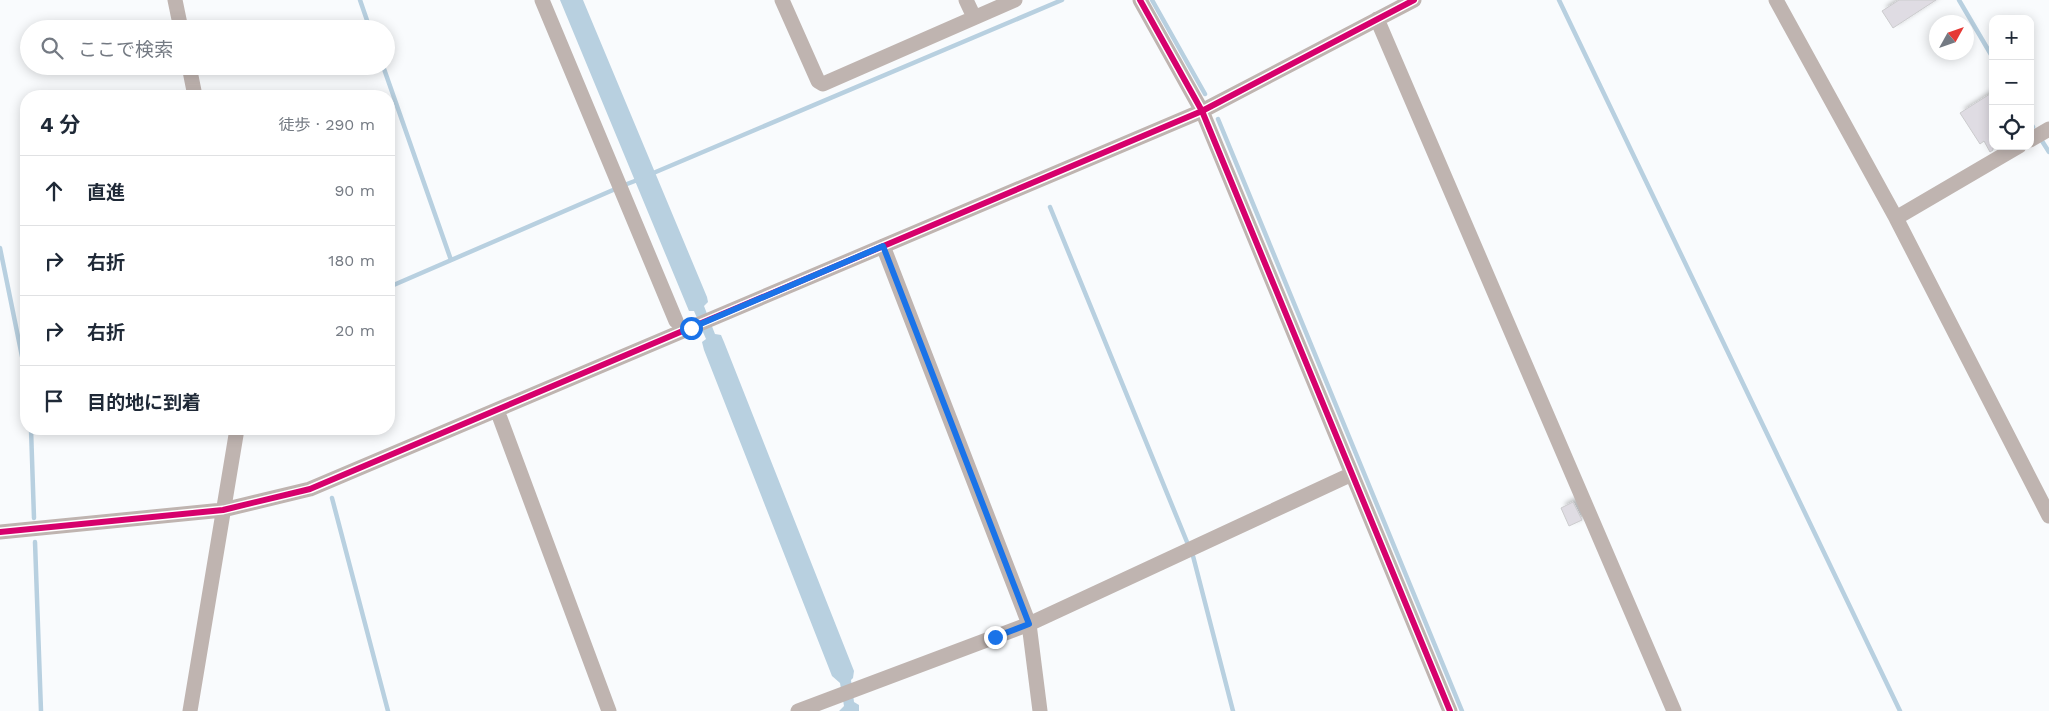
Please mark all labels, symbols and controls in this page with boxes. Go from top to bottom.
north arrow [1929,15,1974,60]
map controls [1989,15,2034,150]
button: + [1989,15,2034,60]
search box [20,20,395,75]
icon: search [38,34,66,62]
text: ここで検索 [78,38,173,61]
button: − [1989,60,2034,105]
button: locate [1989,105,2034,150]
text: 4 分 [40,112,81,137]
text: 徒歩 · 290 m [279,115,375,134]
icon: ahead [40,177,68,205]
text: 直進 [87,181,125,204]
text: 90 m [334,181,375,200]
icon: right [40,247,68,275]
text: 右折 [87,251,125,274]
text: 180 m [328,251,375,270]
icon: right [40,317,68,345]
route start [680,317,703,340]
text: 右折 [87,321,125,344]
text: 20 m [335,321,375,340]
icon: arrive [40,387,68,415]
text: 目的地に到着 [87,391,201,414]
route end [984,626,1007,649]

